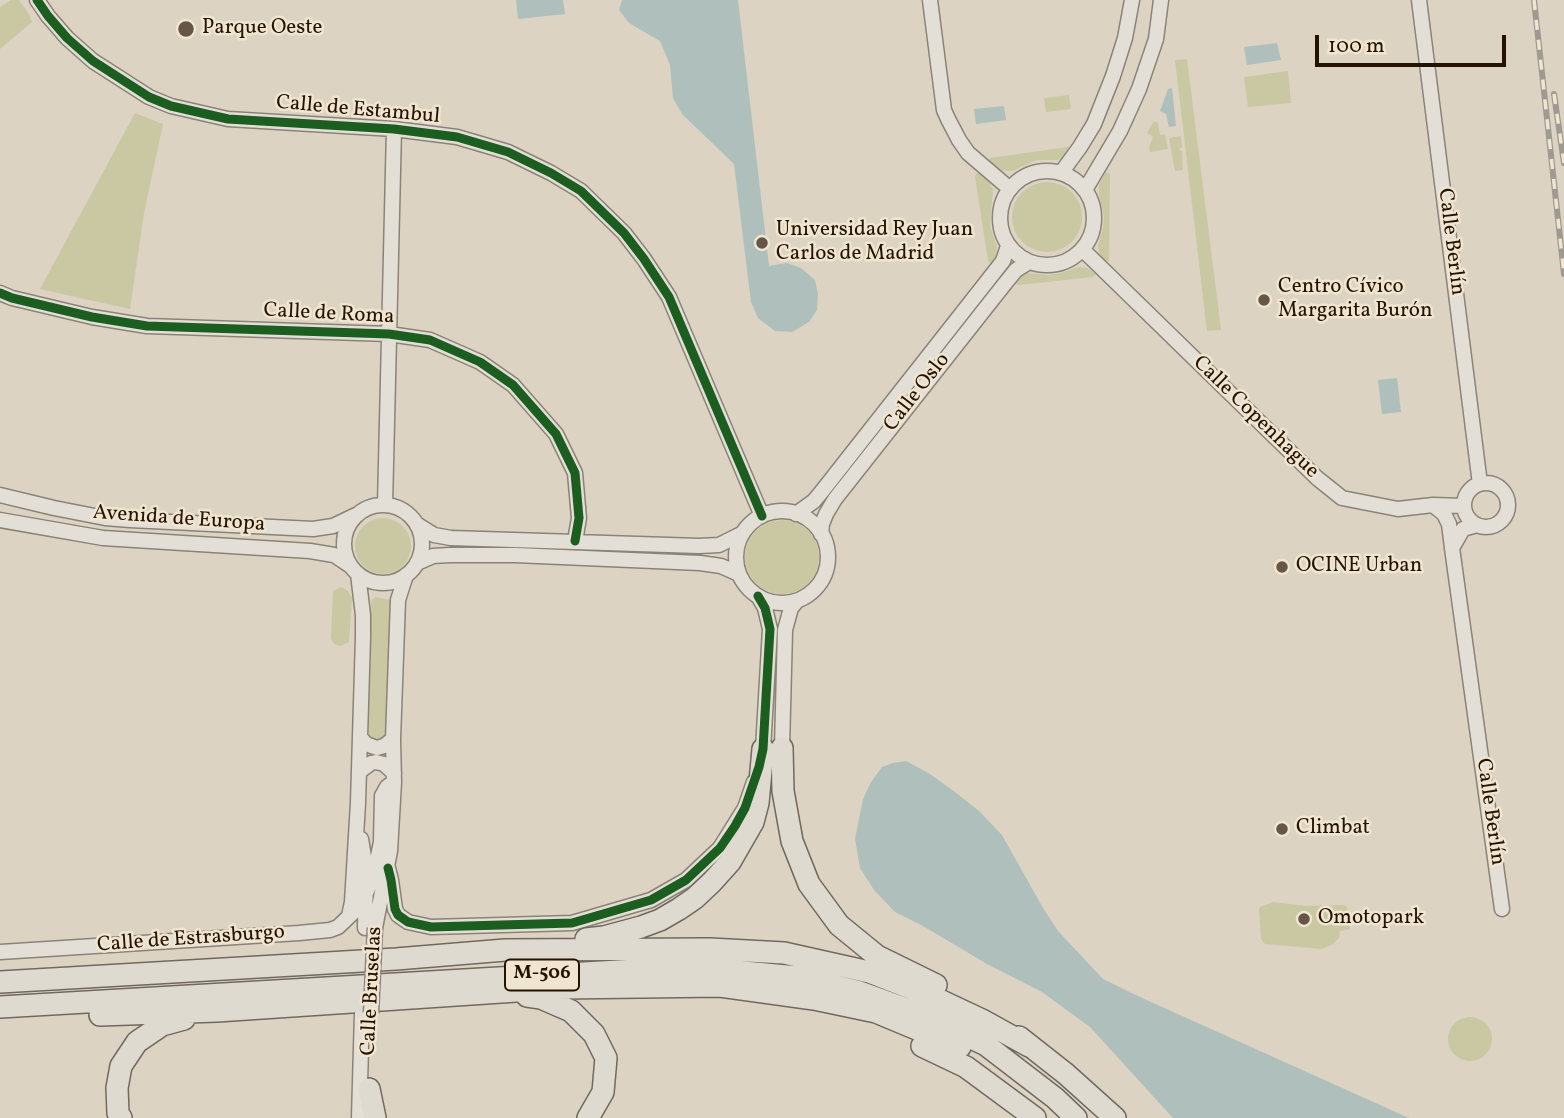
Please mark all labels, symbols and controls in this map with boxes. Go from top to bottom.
place label: Parque Oeste [202,16,322,42]
marker: Parque Oeste [176,19,196,39]
scale bar [1319,21,1510,65]
text: 100 m [1328,32,1385,61]
street label: Calle de Estambul [275,91,441,131]
street label: Calle Berlín [1431,187,1469,297]
place label: Universidad Rey Juan Carlos de Madrid [776,218,973,268]
marker: Universidad Rey Juan Carlos de Madrid [754,235,770,251]
place label: Centro Cívico Margarita Burón [1278,275,1433,325]
marker: Centro Cívico Margarita Burón [1256,292,1272,308]
street label: Calle de Roma [263,299,395,331]
street label: Calle Oslo [880,349,956,437]
street label: Calle Copenhague [1187,351,1323,485]
street label: Avenida de Europa [92,501,266,539]
place label: OCINE Urban [1296,554,1422,580]
marker: OCINE Urban [1274,559,1290,575]
street label: Calle Berlín [1469,757,1509,867]
place label: Climbat [1296,816,1370,842]
marker: Climbat [1274,821,1290,837]
place label: Omotopark [1318,906,1424,932]
marker: Omotopark [1296,911,1312,927]
street label: Calle de Estrasburgo [96,921,286,959]
street label: Calle Bruselas [357,926,389,1056]
road number: M-506 [505,959,579,990]

